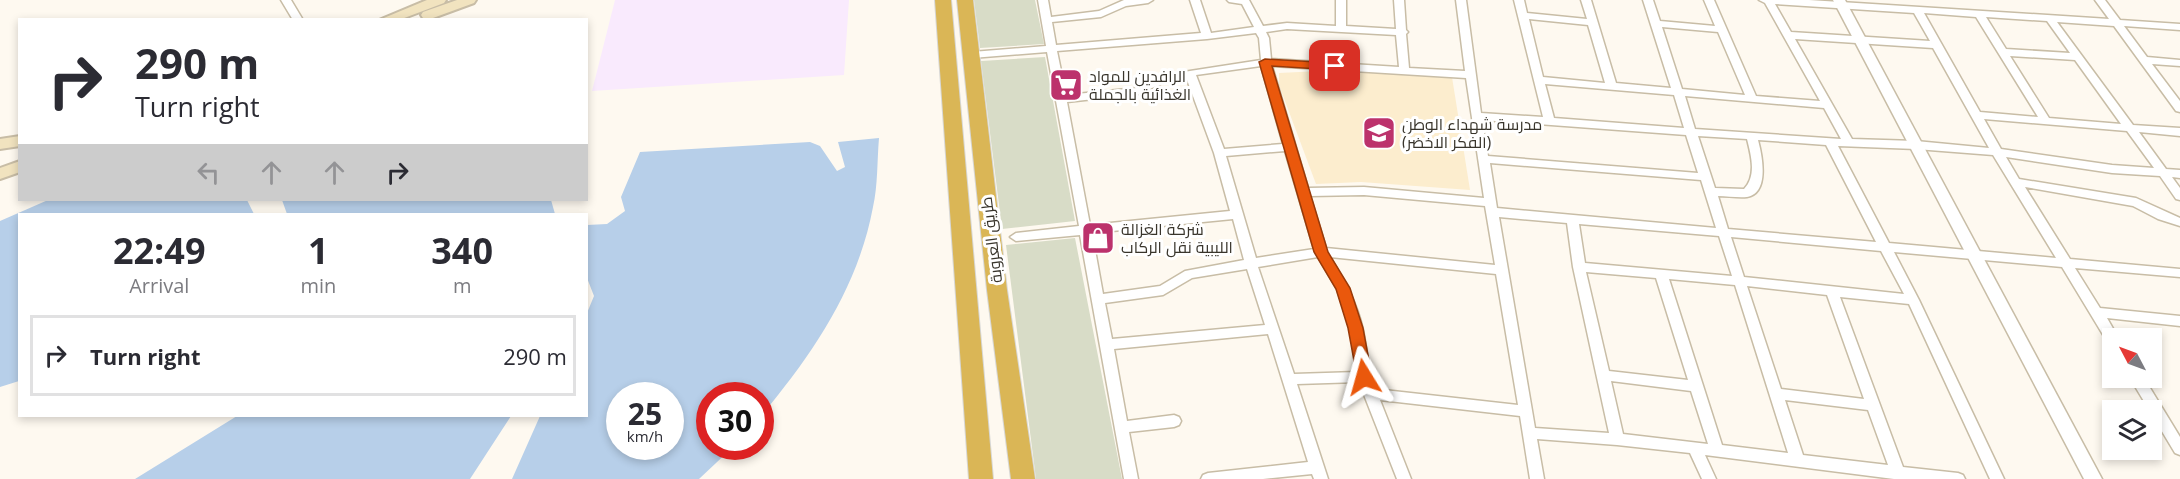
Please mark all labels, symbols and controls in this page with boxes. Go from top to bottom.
text: 290 m [135,34,259,91]
pin [1309,40,1360,91]
icon: right [36,42,114,120]
icon: arrive [1318,49,1351,82]
place label: الرافدين للمواد الغذائية بالجملة [1089,65,1191,105]
supermarket icon: الرافدين للمواد الغذائية بالجملة [1048,67,1084,103]
text: Turn right [135,88,260,125]
place label: مدرسة شهداء الوطن (الفكر الاخضر) [1402,113,1542,153]
school or university icon: مدرسة شهداء الوطن (الفكر الاخضر) [1361,115,1397,151]
icon: left [192,156,225,189]
icon: ahead [255,156,288,189]
icon: ahead [318,156,351,189]
icon: right [381,156,414,189]
street label: طريق العروبة [975,196,1007,284]
place label: شركة الغزالة الليبية نقل الركاب [1121,218,1233,258]
shop icon: شركة الغزالة الليبية نقل الركاب [1080,220,1116,256]
text: 22:49 [113,226,206,275]
text: 1 [308,226,329,275]
text: 340 [431,226,493,275]
text: Arrival [129,272,189,299]
text: min [300,272,336,299]
text: m [453,272,471,299]
north arrow [2102,328,2162,388]
map controls [2102,328,2162,460]
icon: right [39,339,72,372]
text: Turn right [90,341,201,371]
text: 290 m [503,341,567,371]
position arrow [1332,345,1396,409]
speed limit sign: 30 [696,382,774,460]
text: 25 [628,393,662,434]
button: layers [2102,400,2162,460]
text: km/h [627,426,663,446]

